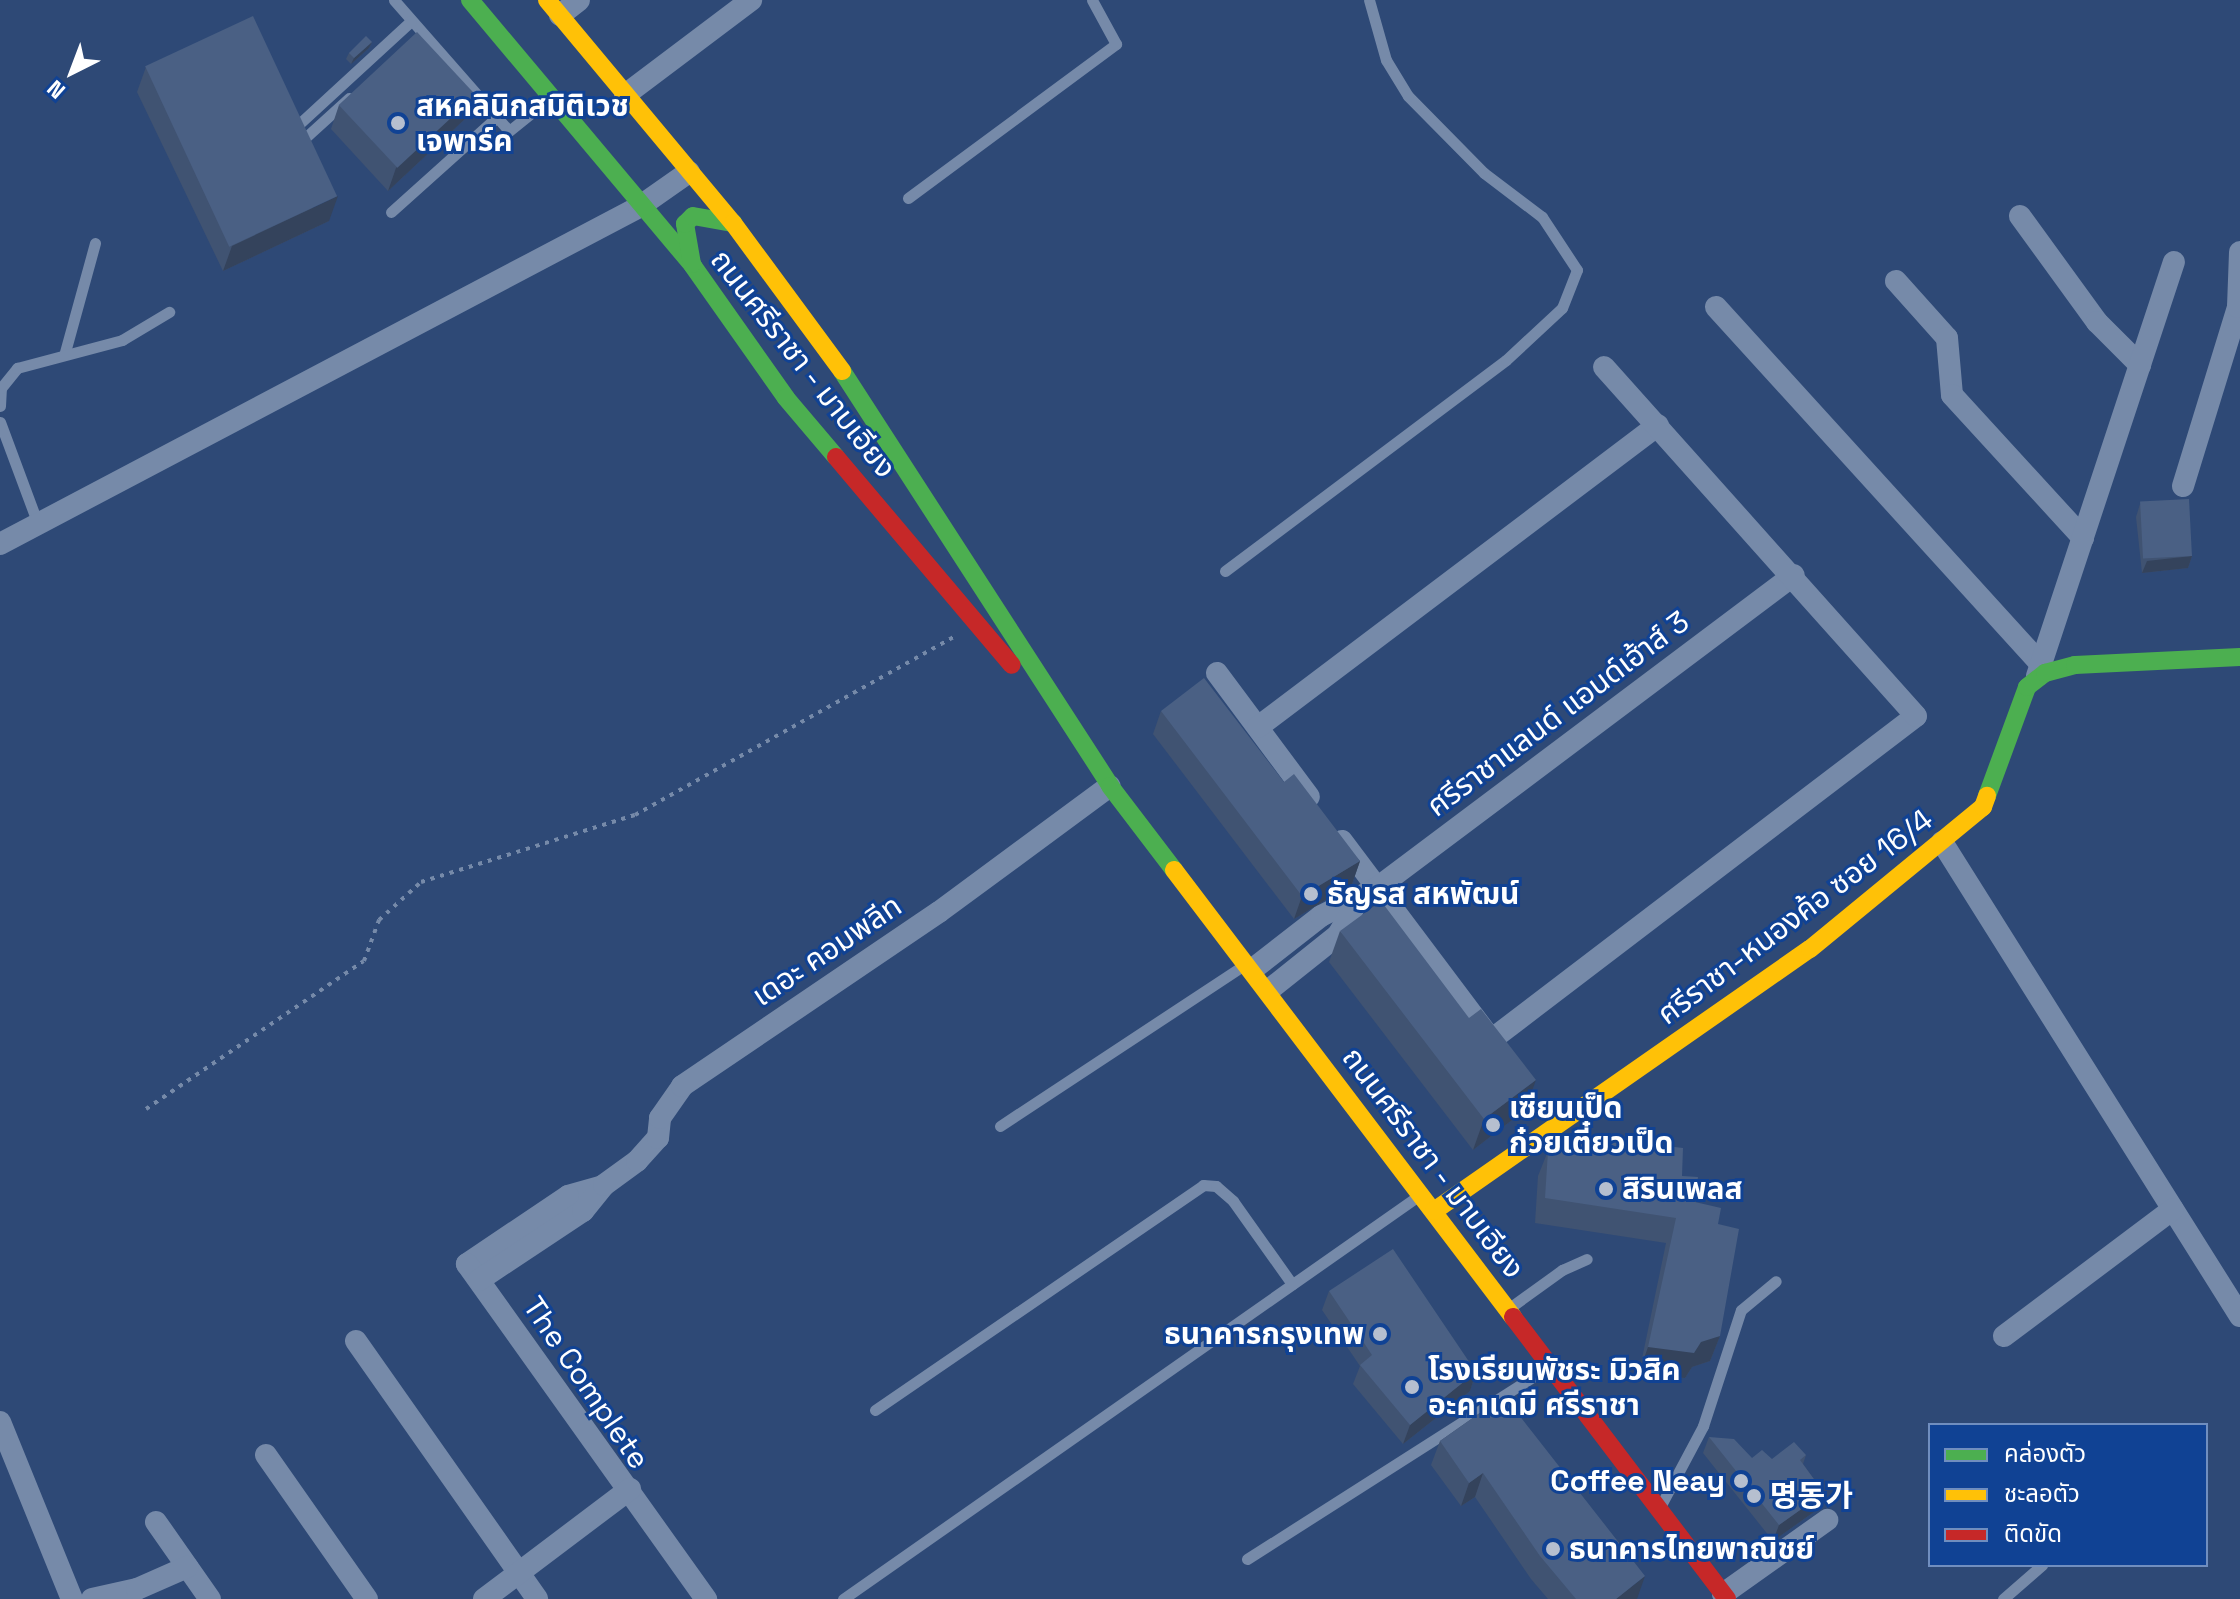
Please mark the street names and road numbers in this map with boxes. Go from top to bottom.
street label: ถนนศรีราชา - มาบเอียง [702,242,904,486]
street label: ศรีราชาแลนด์ แอนด์เฮ้าส์ 3 [1420,604,1696,824]
street label: ศรีราชา-หนองค้อ ซอย 16/4 [1650,802,1940,1032]
street label: เดอะ คอมพลีท [745,888,909,1014]
street label: ถนนศรีราชา - มาบเอียง [1334,1040,1532,1286]
street label: The Complete [515,1290,657,1476]

